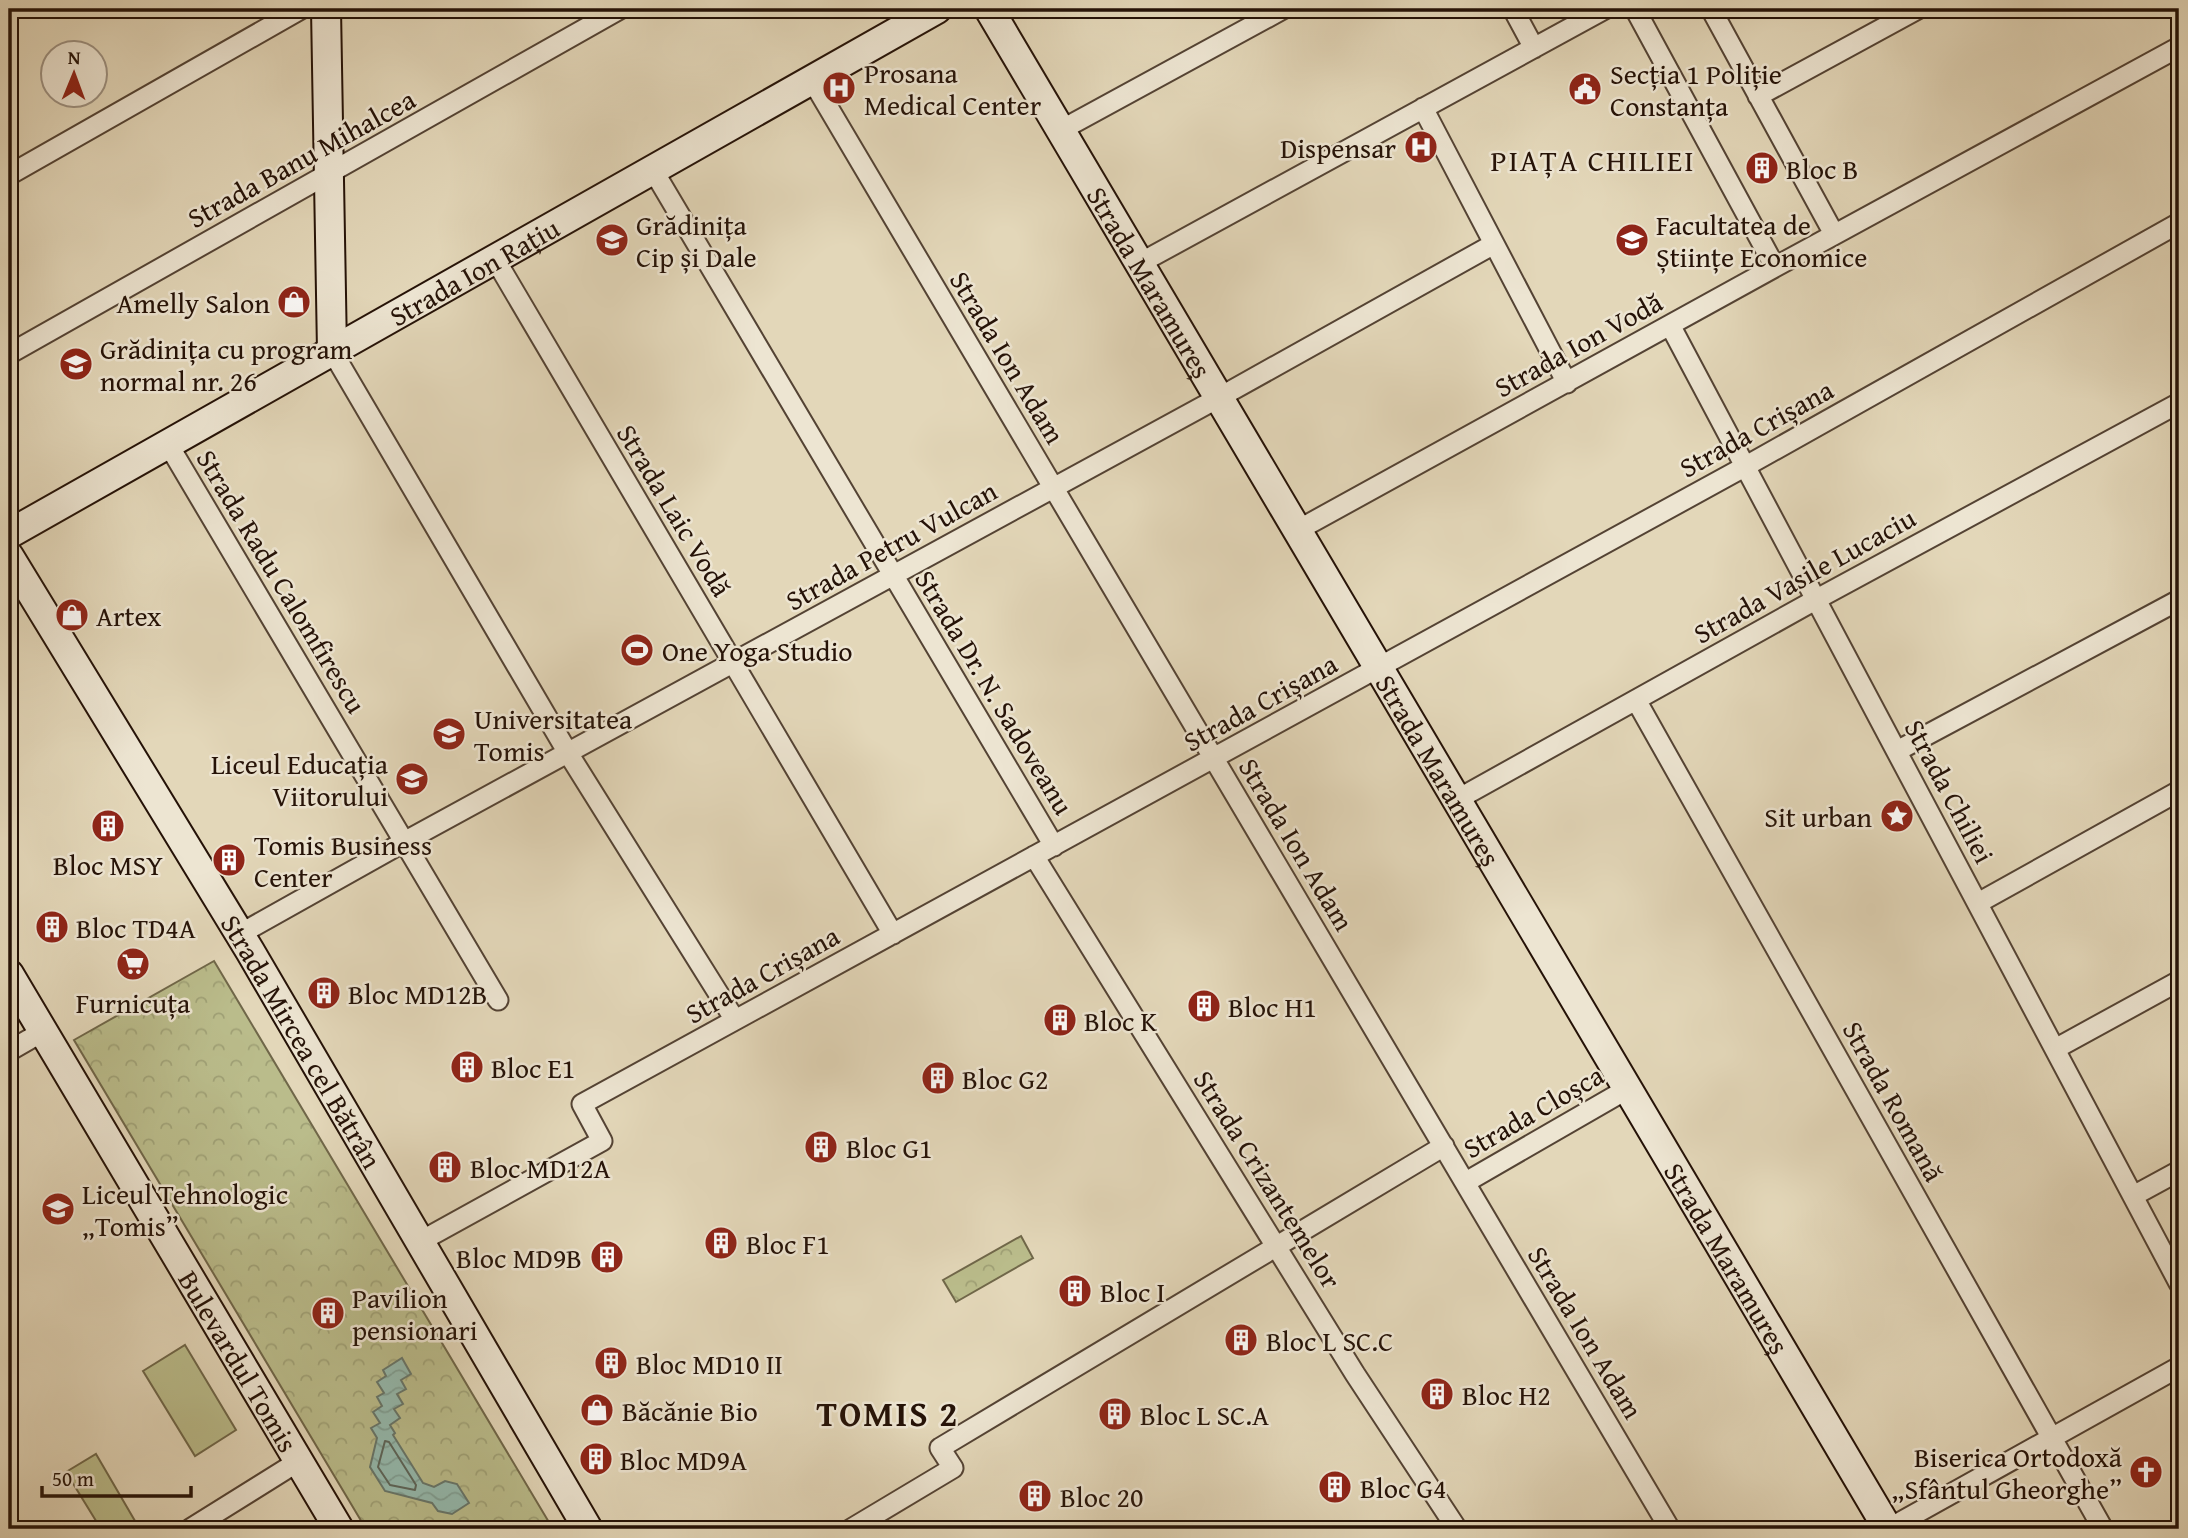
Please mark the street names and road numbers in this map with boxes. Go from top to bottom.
street label: Strada Banu Mihalcea [180,78,423,238]
street label: Strada Maramureș [1078,178,1223,385]
street label: Strada Ion Rațiu [381,207,566,336]
street label: Strada Ion Adam [940,263,1076,451]
street label: Strada Ion Vodă [1487,281,1670,407]
street label: Strada Crișana [1672,368,1841,487]
street label: Strada Laic Vodă [607,416,743,605]
street label: Strada Radu Calomfirescu [187,441,377,721]
street label: Strada Petru Vulcan [778,470,1004,620]
street label: Strada Vasile Lucaciu [1685,497,1923,653]
street label: Strada Dr. N. Sadoveanu [906,562,1084,822]
street label: Strada Crișana [1176,642,1345,761]
street label: Strada Maramureș [1366,666,1512,874]
street label: Strada Chiliei [1895,712,2005,870]
street label: Strada Ion Adam [1229,750,1365,938]
street label: Strada Mircea cel Bătrân [212,906,393,1176]
street label: Strada Crișana [678,914,847,1033]
street label: Strada Romană [1833,1013,1955,1189]
street label: Strada Cloșca [1455,1054,1612,1168]
street label: Strada Crizantemelor [1184,1062,1352,1297]
street label: Strada Maramureș [1655,1154,1800,1362]
street label: Strada Ion Adam [1518,1238,1654,1426]
street label: Bulevardul Tomis [169,1262,309,1459]

